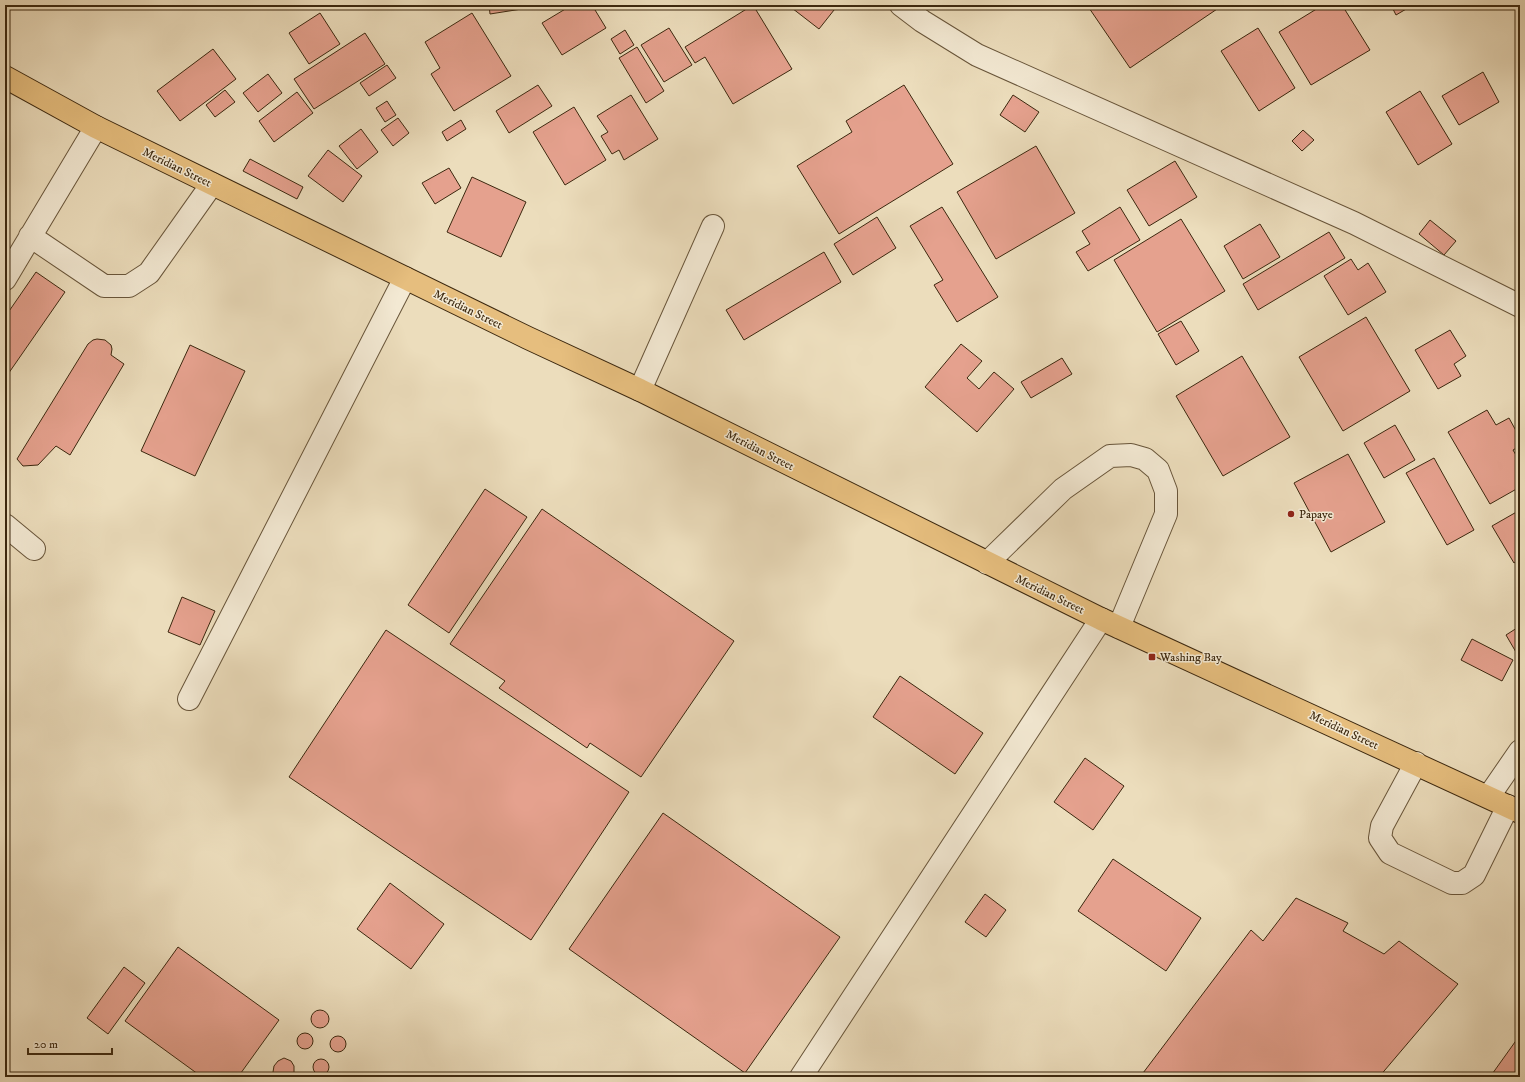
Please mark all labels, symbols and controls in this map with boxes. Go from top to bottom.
street label: Meridian Street [140,144,214,191]
street label: Meridian Street [431,286,505,333]
street label: Meridian Street [723,427,797,474]
place label: Papaye [1299,507,1333,522]
marker: Papaye [1286,509,1296,519]
street label: Meridian Street [1013,571,1087,618]
place label: Washing Bay [1159,650,1222,665]
marker: Washing Bay [1147,652,1157,662]
street label: Meridian Street [1307,708,1381,753]
scale bar [28,1030,112,1056]
text: 20 m [34,1037,58,1052]

